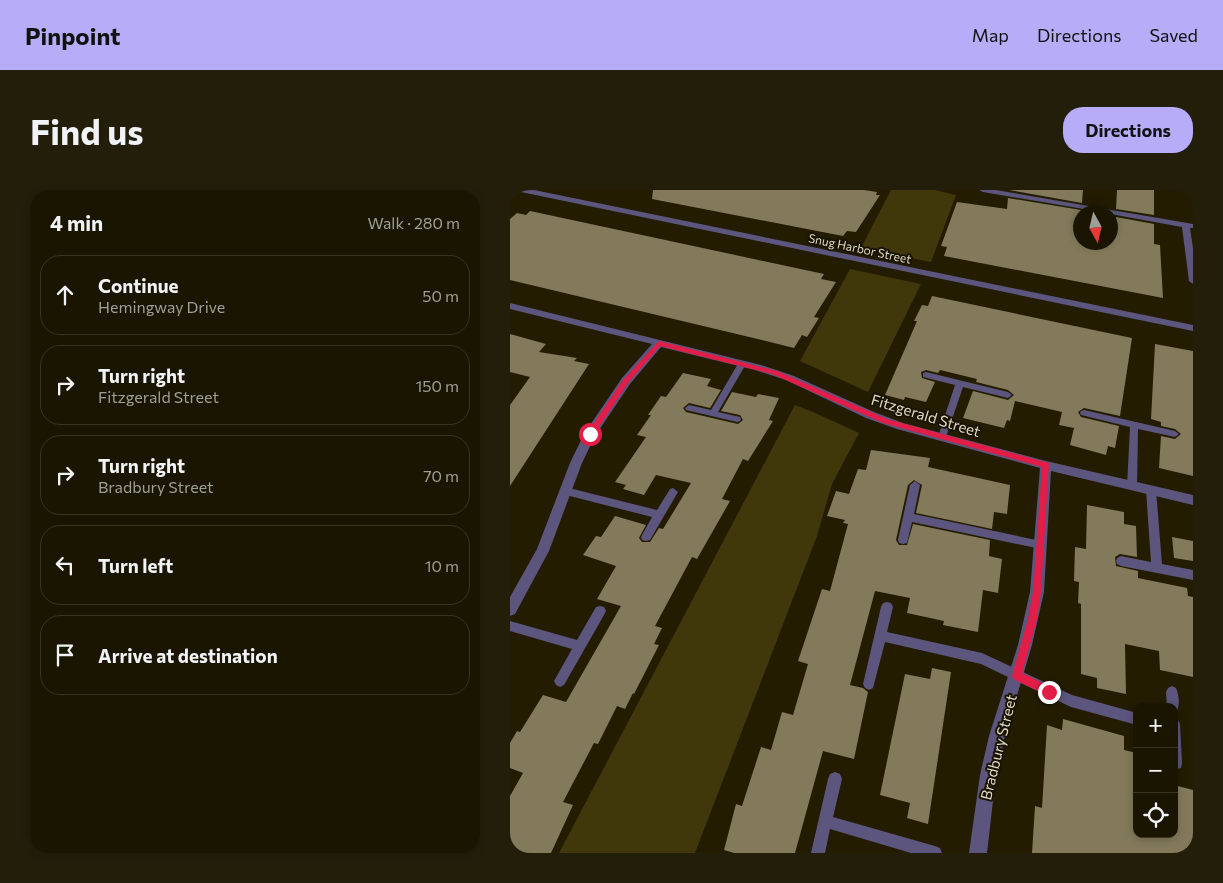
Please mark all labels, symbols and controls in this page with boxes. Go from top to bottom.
text: Pinpoint [25,21,120,50]
text: Map [972,24,1009,46]
text: Directions [1037,24,1121,46]
text: Saved [1149,24,1198,46]
button: Directions [1063,107,1193,153]
text: Find us [30,109,144,152]
north arrow [1073,205,1118,250]
text: 4 min [50,210,103,235]
text: Walk · 280 m [368,213,460,232]
street label: Snug Harbor Street [807,230,913,266]
text: Continue [98,274,178,297]
icon: ahead [51,281,79,309]
text: 50 m [422,286,459,305]
text: Hemingway Drive [98,297,225,316]
text: Turn right [98,364,185,387]
icon: right [51,371,79,399]
text: 150 m [416,376,459,395]
text: Fitzgerald Street [98,387,219,406]
street label: Fitzgerald Street [869,390,983,440]
route start [579,423,602,446]
text: Turn right [98,454,185,477]
icon: right [51,461,79,489]
text: 70 m [423,466,459,485]
text: Bradbury Street [98,477,214,496]
icon: left [51,551,79,579]
text: Turn left [98,554,173,577]
text: 10 m [425,556,459,575]
icon: arrive [51,641,79,669]
text: Arrive at destination [98,644,278,667]
route end [1038,681,1061,704]
street label: Bradbury Street [976,692,1020,802]
map controls [1133,703,1178,838]
button: + [1133,703,1178,748]
button: − [1133,748,1178,793]
button: locate [1133,793,1178,838]

